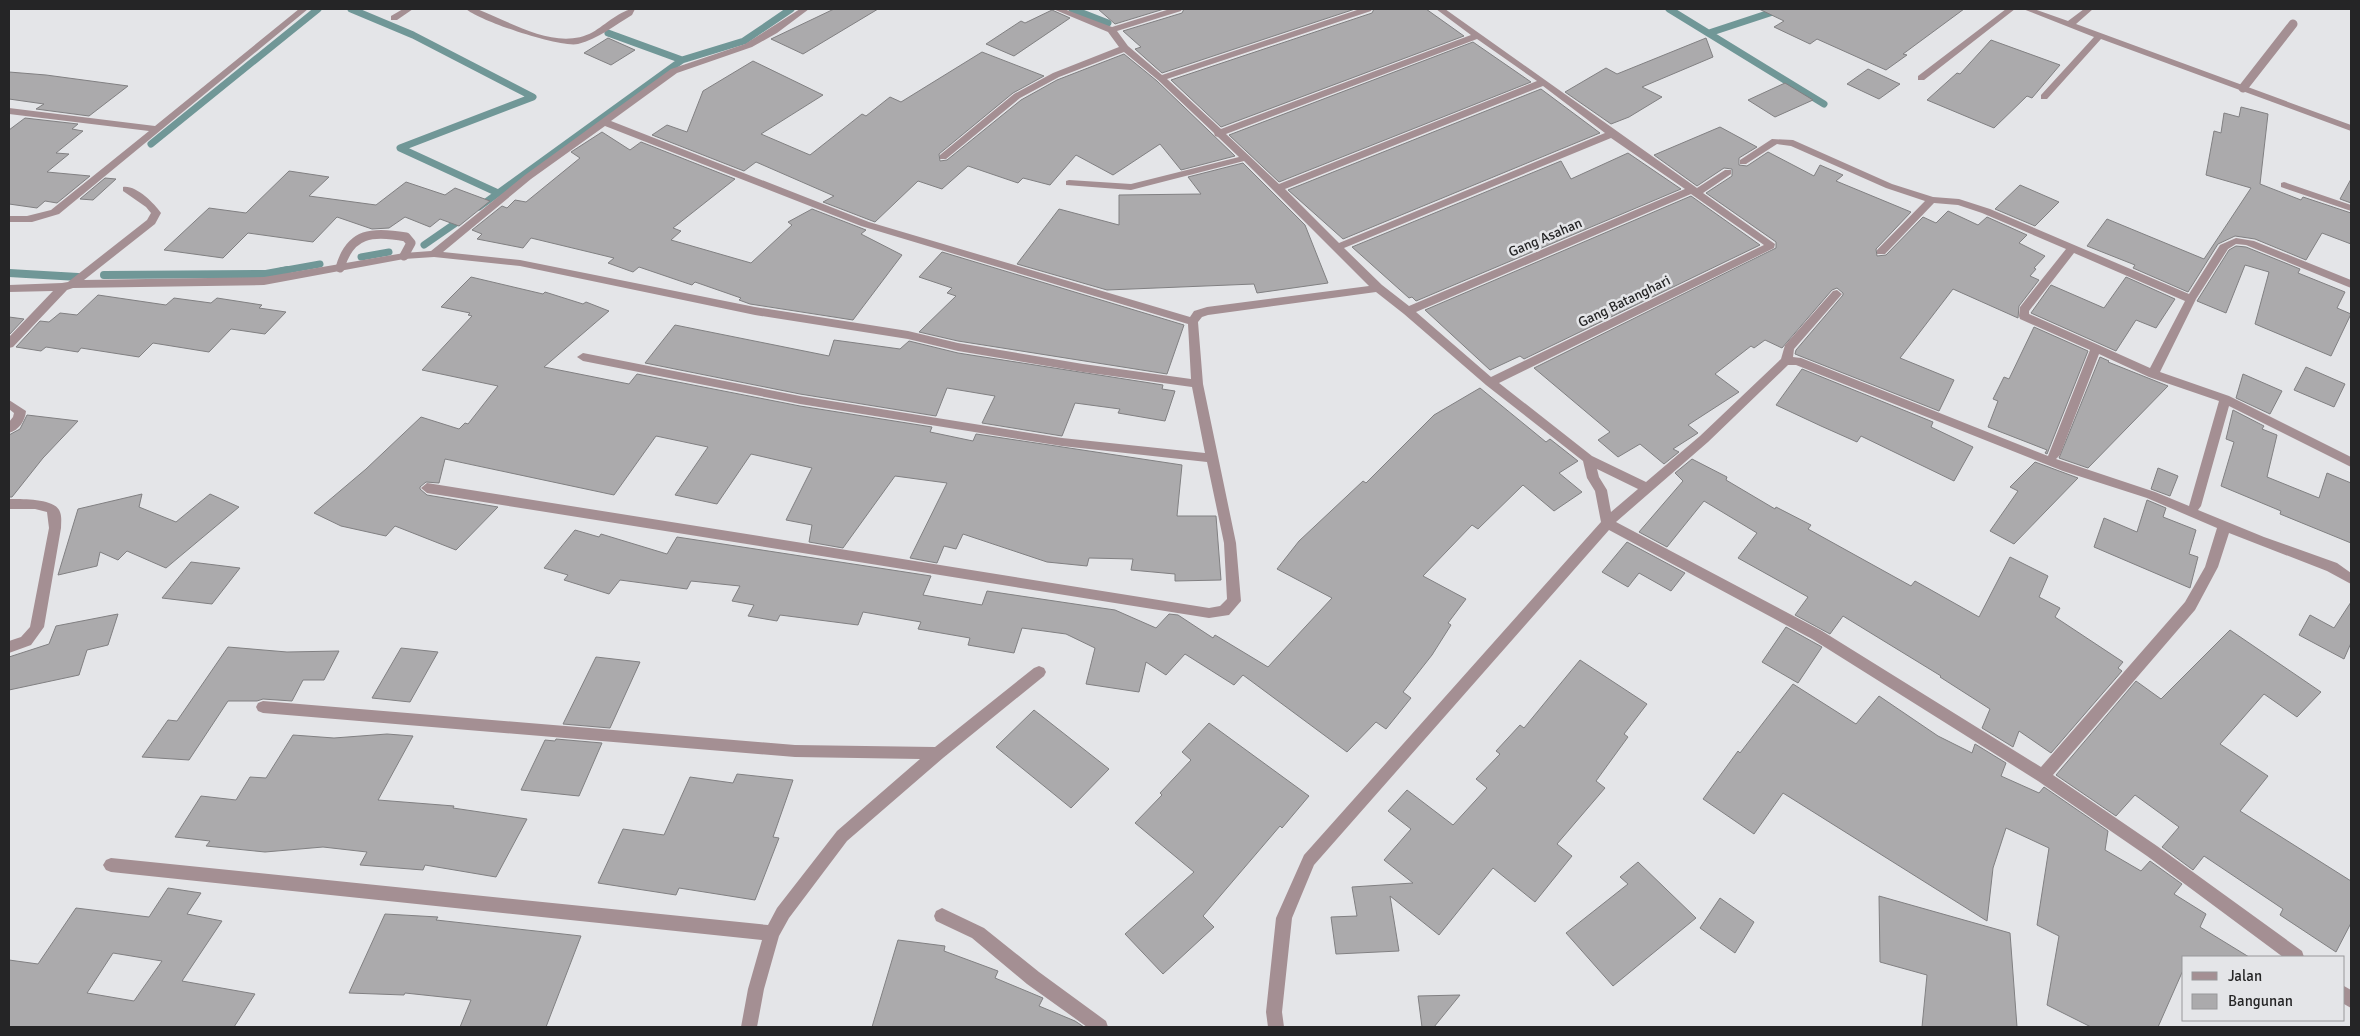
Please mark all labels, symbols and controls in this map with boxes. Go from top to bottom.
street label: Gang Asahan [1506,214,1585,261]
street label: Gang Batanghari [1575,272,1673,331]
legend [2182,956,2345,1021]
text: Jalan [2228,967,2262,985]
text: Bangunan [2228,992,2293,1010]

